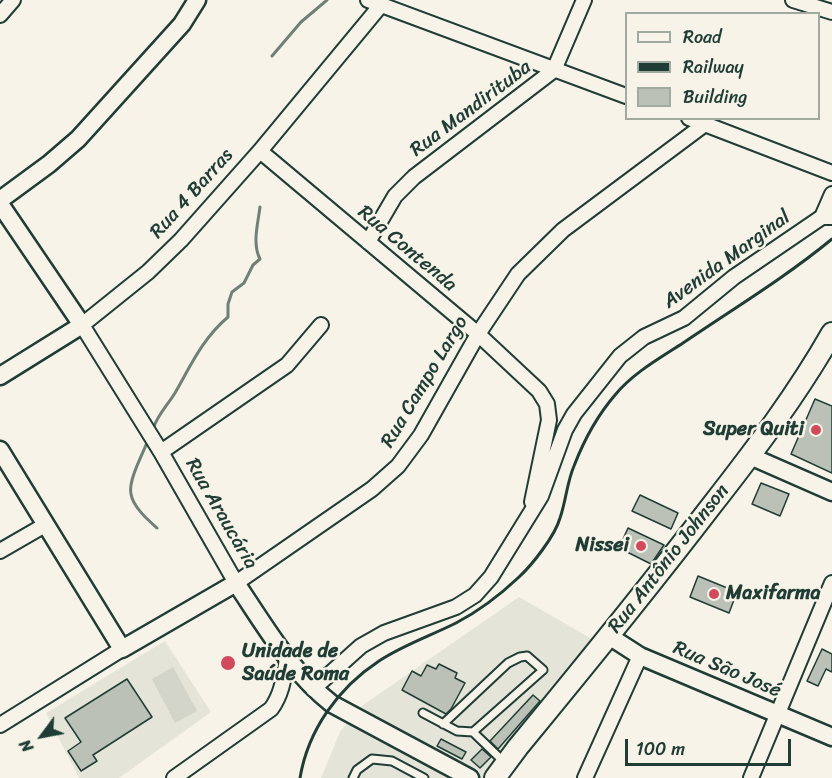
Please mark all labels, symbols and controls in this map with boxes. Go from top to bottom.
legend [625,12,820,120]
text: Road [683,21,722,53]
text: Railway [683,51,744,83]
street label: Rua Mandirituba [406,56,536,162]
text: Building [683,81,747,113]
street label: Rua 4 Barras [145,144,239,244]
street label: Rua Contenda [353,201,461,297]
street label: Avenida Marginal [659,206,795,314]
street label: Rua Campo Largo [376,312,474,452]
place label: Super Quiti [703,418,804,442]
marker: Super Quiti [809,423,823,437]
street label: Rua Araucária [180,454,262,574]
street label: Rua Antônio Johnson [603,480,735,638]
place label: Nissei [575,534,629,558]
marker: Nissei [634,539,648,553]
place label: Maxifarma [726,582,820,606]
marker: Maxifarma [707,587,721,601]
street label: Rua São José [669,636,785,704]
place label: Unidade de Saúde Roma [242,640,349,687]
marker: Unidade de Saúde Roma [219,654,237,672]
north arrow [12,706,72,766]
scale bar [628,727,794,765]
text: N [11,733,42,758]
text: 100 m [636,733,685,765]

